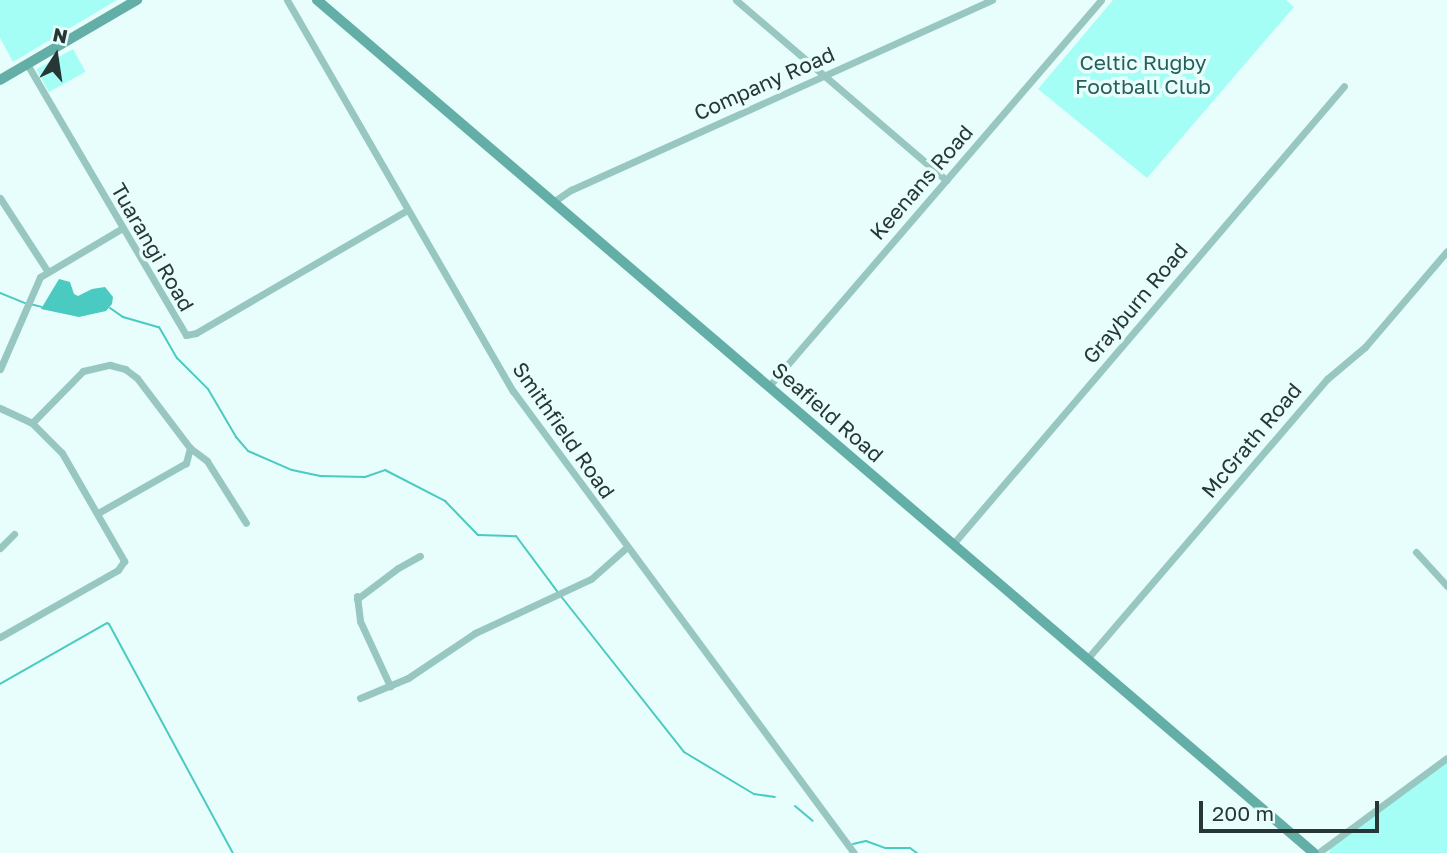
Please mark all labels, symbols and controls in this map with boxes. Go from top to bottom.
north arrow [21,21,91,91]
text: N [51,22,70,48]
street label: Company Road [690,41,838,125]
park label: Celtic Rugby Football Club [1075,49,1211,99]
street label: Keenans Road [864,119,978,245]
street label: Tuarangi Road [106,178,200,316]
street label: Grayburn Road [1077,238,1193,368]
street label: Smithfield Road [508,357,620,503]
street label: Seafield Road [767,357,889,467]
street label: McGrath Road [1196,378,1306,502]
scale bar [1202,786,1382,830]
text: 200 m [1212,800,1274,826]

